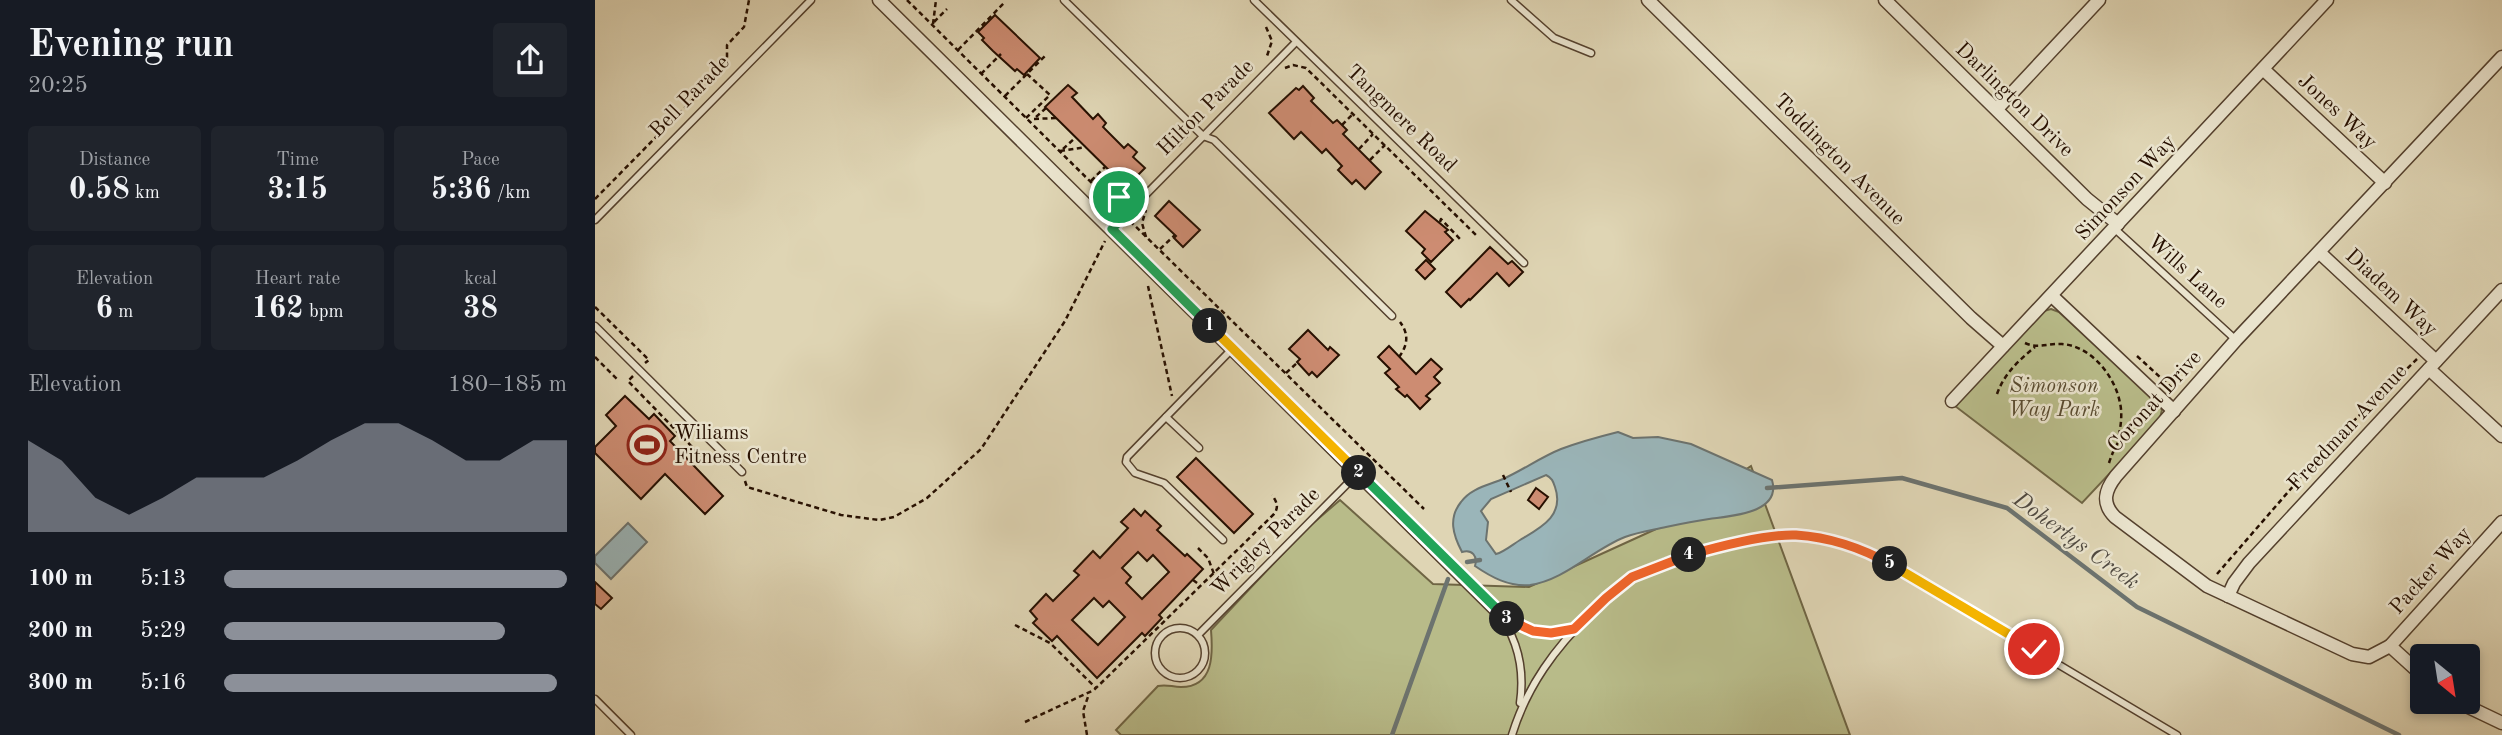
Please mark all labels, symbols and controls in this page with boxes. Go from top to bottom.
button: share [493,23,567,97]
text: Evening run [28,27,234,65]
street label: Darlington Drive [1951,39,2077,161]
street label: Bell Parade [646,52,734,142]
street label: Hilton Parade [1154,56,1258,160]
street label: Tangmere Road [1342,61,1460,177]
street label: Jones Way [2293,70,2381,154]
text: 20:25 [28,74,88,97]
street label: Toddington Avenue [1769,90,1909,230]
street label: Simonson Way [2072,131,2180,245]
text: Distance [79,151,150,170]
text: Time [276,151,319,170]
text: Pace [461,151,500,170]
pin [1089,167,1149,227]
text: 0.58 [69,175,130,205]
text: 3:15 [267,175,328,205]
text: 5:36 [431,175,491,205]
icon: arrive [1100,178,1138,216]
text: km [130,184,160,203]
text: /km [491,184,530,203]
street label: Wills Lane [2143,231,2231,313]
street label: Diadem Way [2341,245,2441,341]
text: Elevation [76,270,153,289]
text: Heart rate [255,270,340,289]
text: kcal [464,270,497,289]
text: 6 [96,294,113,324]
text: 162 [251,294,304,324]
text: 38 [463,294,498,324]
text: m [113,303,133,322]
text: bpm [304,303,344,322]
pin: 1 [1193,308,1227,344]
text: 1 [1204,316,1215,335]
street label: Coronat Drive [2104,347,2206,457]
street label: Freedman Avenue [2284,361,2412,495]
text: Elevation [28,373,122,396]
text: 180–185 m [448,373,567,396]
park label: Simonson Way Park [2008,376,2100,421]
place label: Wiliams Fitness Centre [674,423,807,468]
sports icon: Wiliams Fitness Centre [626,424,668,466]
pin: 2 [1341,456,1377,490]
text: 2 [1353,463,1364,482]
street label: Wrigley Parade [1208,484,1324,600]
water label: Dohertys Creek [2007,487,2143,595]
street label: Packer Way [2386,523,2476,619]
pin: 4 [1671,538,1707,572]
text: 4 [1683,545,1694,564]
pin: 5 [1873,546,1907,582]
text: 5 [1884,554,1895,573]
text: 100 m [28,567,93,590]
text: 5:13 [140,567,186,590]
pin: 3 [1489,602,1525,636]
text: 3 [1501,609,1512,628]
text: 200 m [28,619,93,642]
text: 5:29 [140,619,186,642]
pin [2004,619,2064,679]
icon: check [2015,630,2053,668]
north arrow [2410,644,2480,714]
map controls [2410,644,2480,714]
text: 300 m [28,671,93,694]
text: 5:16 [140,671,186,694]

